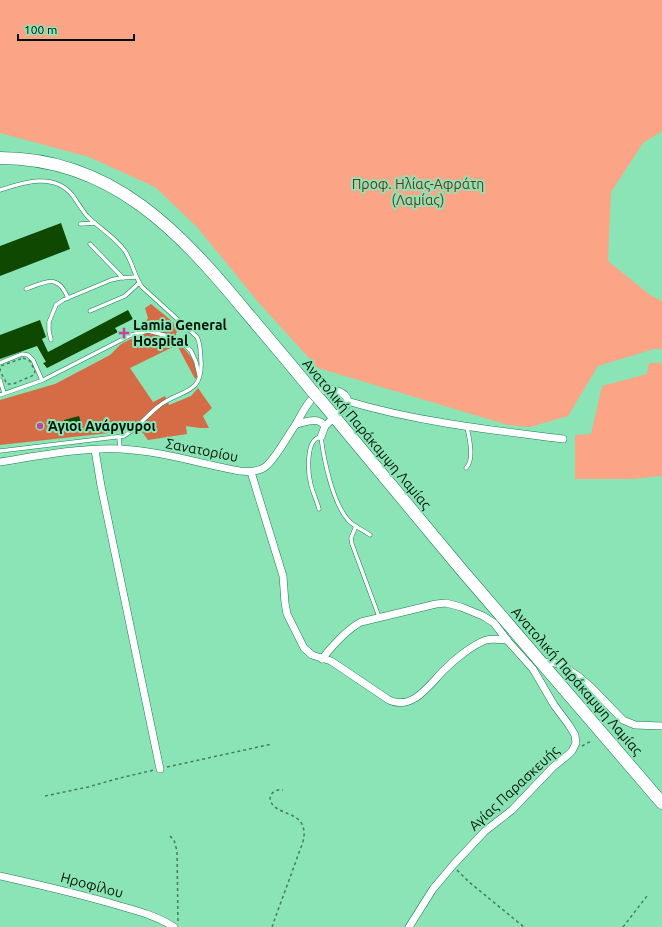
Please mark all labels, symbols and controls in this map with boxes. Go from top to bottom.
scale bar [18,16,134,42]
text: 100 m [24,23,57,36]
park label: Προφ. Ηλίας-Αφράτη (Λαμίας) [352,176,484,208]
place label: Lamia General Hospital [133,317,227,349]
marker: Lamia General Hospital [118,327,130,339]
street label: Ανατολική Παράκαμψη Λαμίας [299,356,435,513]
place label: Άγιοι Ανάργυροι [48,418,156,434]
marker: Άγιοι Ανάργυροι [35,421,45,431]
street label: Σανατορίου [164,435,240,465]
street label: Ανατολική Παράκαμψη Λαμίας [508,604,646,759]
street label: Αγίας Παρασκευής [466,742,563,834]
street label: Ηροφίλου [59,869,125,901]

